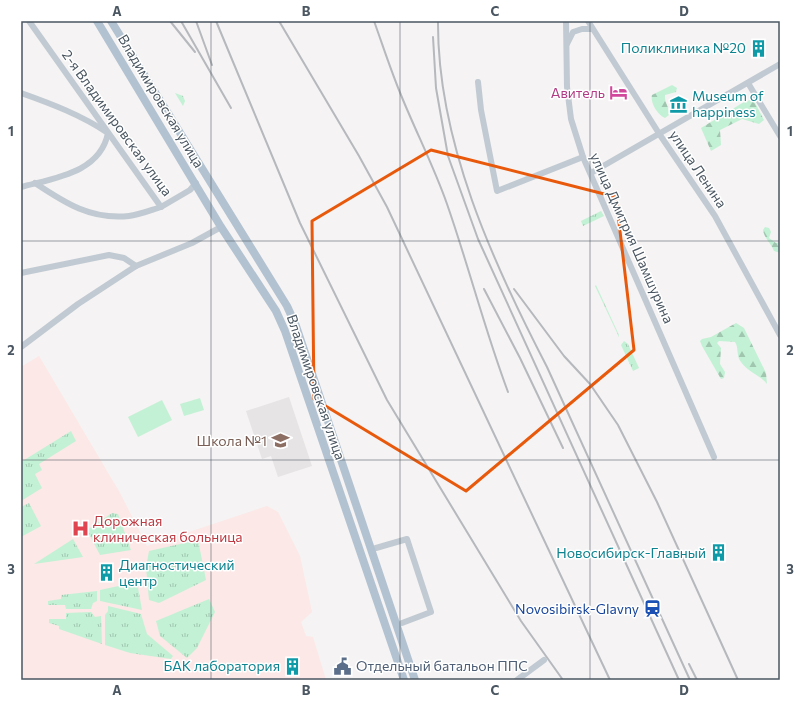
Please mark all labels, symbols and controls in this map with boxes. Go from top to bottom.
text: A [112,3,122,19]
text: B [302,3,311,19]
text: C [491,3,500,19]
text: D [679,3,689,19]
street label: Владимировская улица [115,31,208,171]
building icon: Поликлиника №20 [749,38,769,58]
place label: Поликлиника №20 [621,39,746,56]
street label: 2-я Владимировская улица [59,46,176,199]
hotel icon: Авитель [608,83,628,103]
place label: Авитель [551,84,605,101]
place label: Museum of happiness [692,87,764,120]
museum icon: Museum of happiness [669,94,689,114]
text: 1 [8,123,14,139]
text: 1 [787,123,793,139]
street label: улица Ленина [666,127,731,211]
street label: улица Дмитрия Шамшурина [587,150,678,326]
street label: Владимировская улица [284,312,349,462]
text: 2 [7,342,15,358]
text: 2 [786,342,794,358]
school or university icon: Школа №1 [270,431,290,451]
place label: Школа №1 [197,432,267,449]
place label: Дорожная клиническая больница [93,512,243,545]
hospital icon: Дорожная клиническая больница [70,519,90,539]
building icon: Новосибирск-Главный [709,543,729,563]
place label: Новосибирск-Главный [556,544,706,561]
place label: Диагностический центр [119,556,235,589]
text: 3 [7,561,15,577]
text: 3 [786,561,794,577]
building icon: Диагностический центр [96,563,116,583]
station icon: Novosibirsk-Glavny [642,599,662,619]
place label: Novosibirsk-Glavny [515,600,639,617]
building icon: БАК лаборатория [283,656,303,676]
public building icon: Отдельный батальон ППС [333,656,353,676]
place label: БАК лаборатория [163,657,280,674]
place label: Отдельный батальон ППС [356,657,528,674]
text: A [112,682,122,698]
text: B [302,682,311,698]
text: C [491,682,500,698]
text: D [679,682,689,698]

